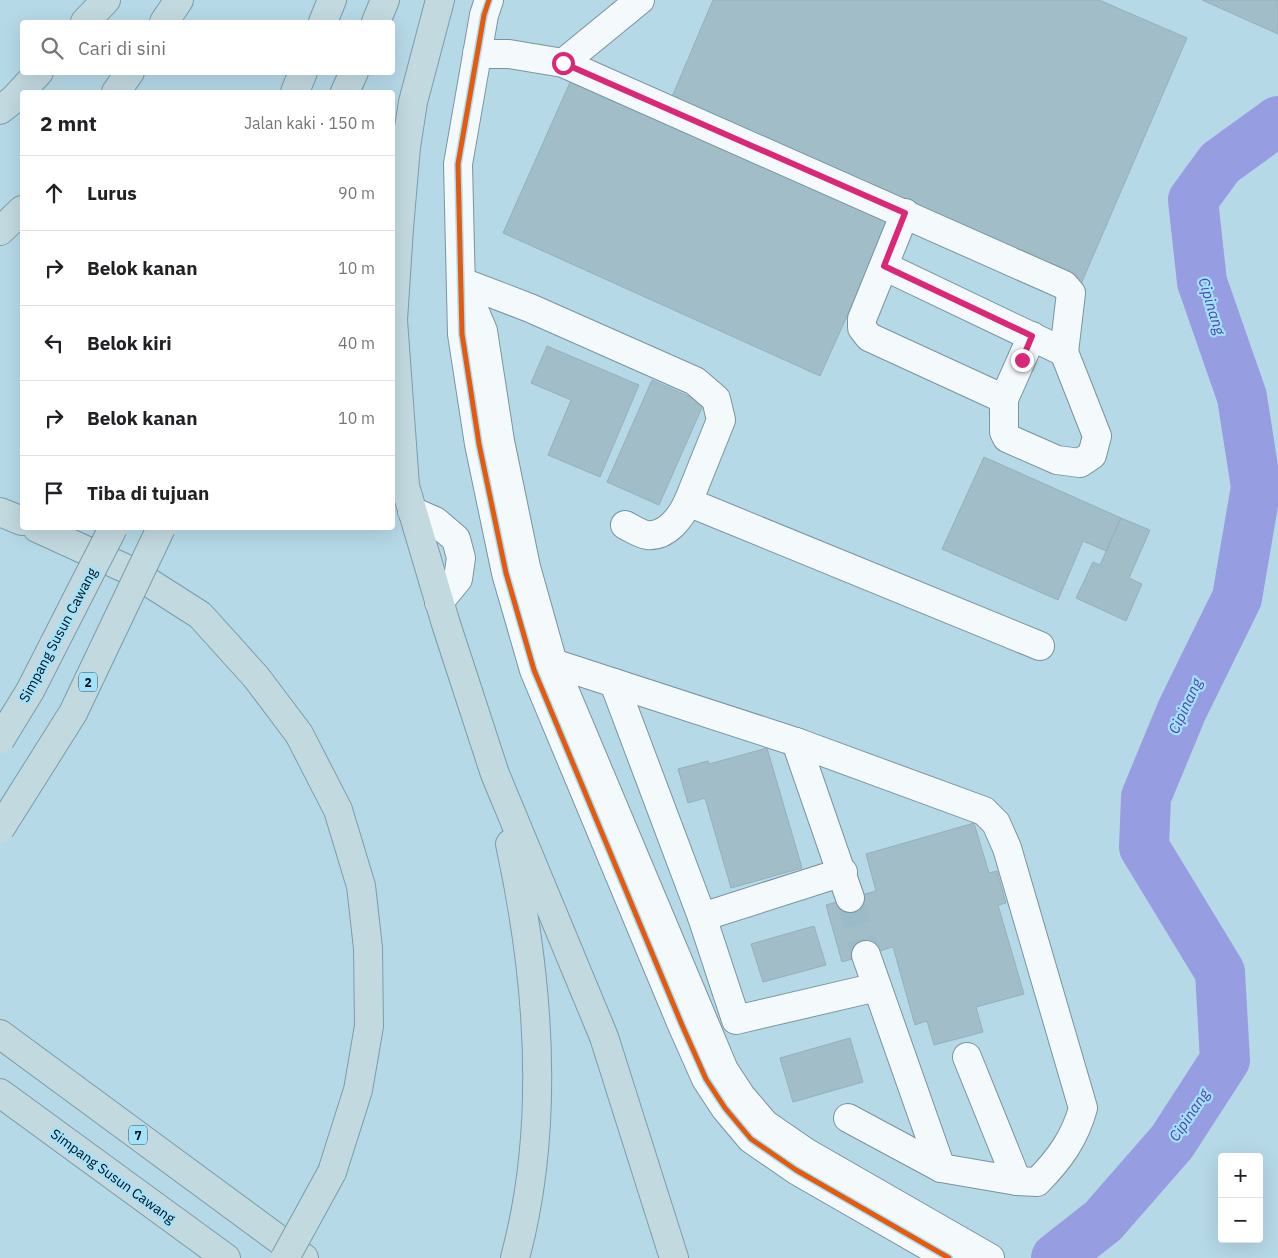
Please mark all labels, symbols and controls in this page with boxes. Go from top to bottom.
search box [20,20,395,75]
icon: search [38,34,66,62]
text: Cari di sini [78,36,166,60]
route start [552,52,575,75]
text: 2 mnt [40,109,97,137]
text: Jalan kaki · 150 m [244,113,375,133]
icon: ahead [40,179,68,207]
text: Lurus [87,181,137,205]
text: 90 m [338,183,375,203]
icon: right [40,254,68,282]
text: Belok kanan [87,256,198,280]
text: 10 m [338,258,375,278]
water label: Cipinang [1194,275,1230,338]
icon: left [40,329,68,357]
text: Belok kiri [87,331,172,355]
text: 40 m [338,333,375,353]
route end [1011,349,1034,372]
icon: right [40,404,68,432]
text: Belok kanan [87,406,198,430]
text: 10 m [338,408,375,428]
icon: arrive [40,479,68,507]
text: Tiba di tujuan [87,481,209,505]
street label: Simpang Susun Cawang [15,564,101,705]
road number: 2 [79,672,97,692]
water label: Cipinang [1164,674,1207,737]
water label: Cipinang [1165,1084,1214,1145]
street label: Simpang Susun Cawang [47,1125,179,1228]
road number: 7 [129,1126,147,1144]
map controls [1218,1153,1263,1243]
button: + [1218,1153,1263,1198]
button: − [1218,1198,1263,1243]

